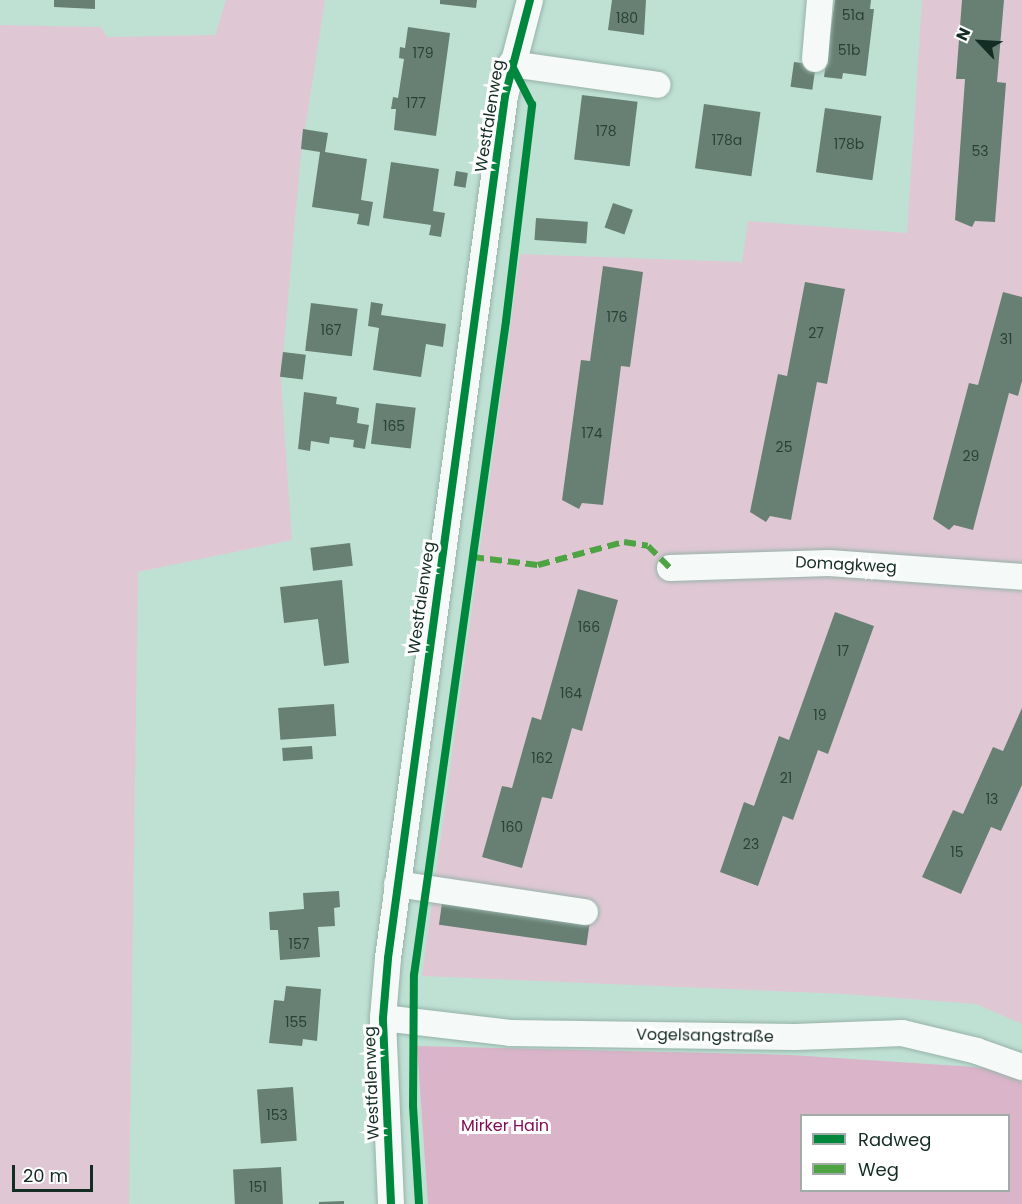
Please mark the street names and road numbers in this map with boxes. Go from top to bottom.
street label: Westfalenweg [472,58,508,174]
street label: Westfalenweg [405,540,439,656]
street label: Domagkweg [795,553,897,577]
street label: Vogelsangstraße [636,1025,774,1047]
street label: Westfalenweg [360,1026,384,1140]

